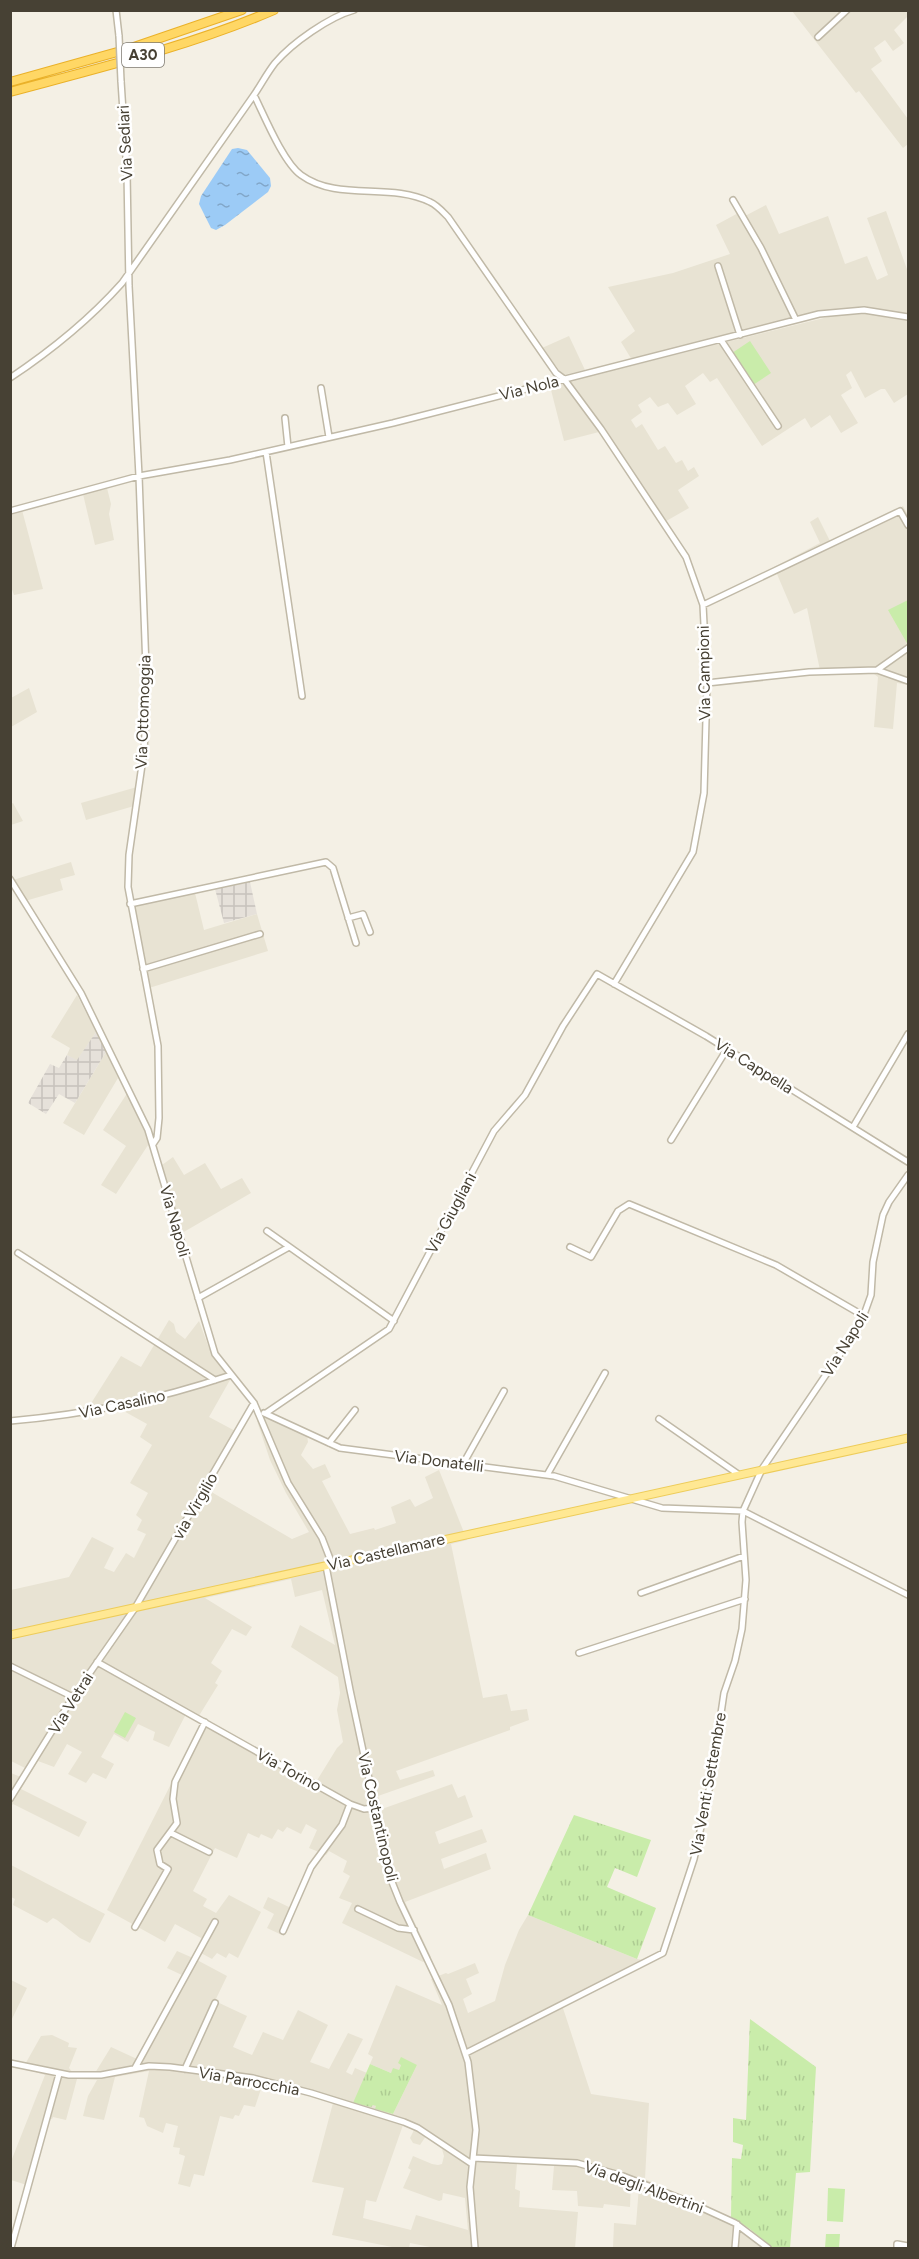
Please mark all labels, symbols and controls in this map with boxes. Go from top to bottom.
road number: A30 [122,43,164,67]
street label: Via Sediari [114,105,136,181]
street label: Via Nola [497,371,561,405]
street label: Via Campioni [694,625,714,721]
street label: Via Ottomoggia [132,655,154,769]
street label: Via Cappella [711,1034,797,1098]
street label: Via Giugliani [422,1169,480,1257]
street label: Via Napoli [156,1183,194,1259]
street label: Via Napoli [817,1308,873,1380]
street label: Via Casalino [77,1386,167,1422]
street label: Via Donatelli [393,1446,485,1476]
street label: via Virgilio [168,1469,222,1543]
street label: Via Castellamare [325,1529,447,1575]
street label: Via Vetrai [45,1669,97,1737]
street label: Via Venti Settembre [686,1711,730,1857]
street label: Via Torino [253,1744,325,1796]
street label: Via Costantinopoli [354,1750,402,1884]
street label: Via Parrocchia [197,2063,301,2099]
street label: Via degli Albertini [582,2157,706,2217]

